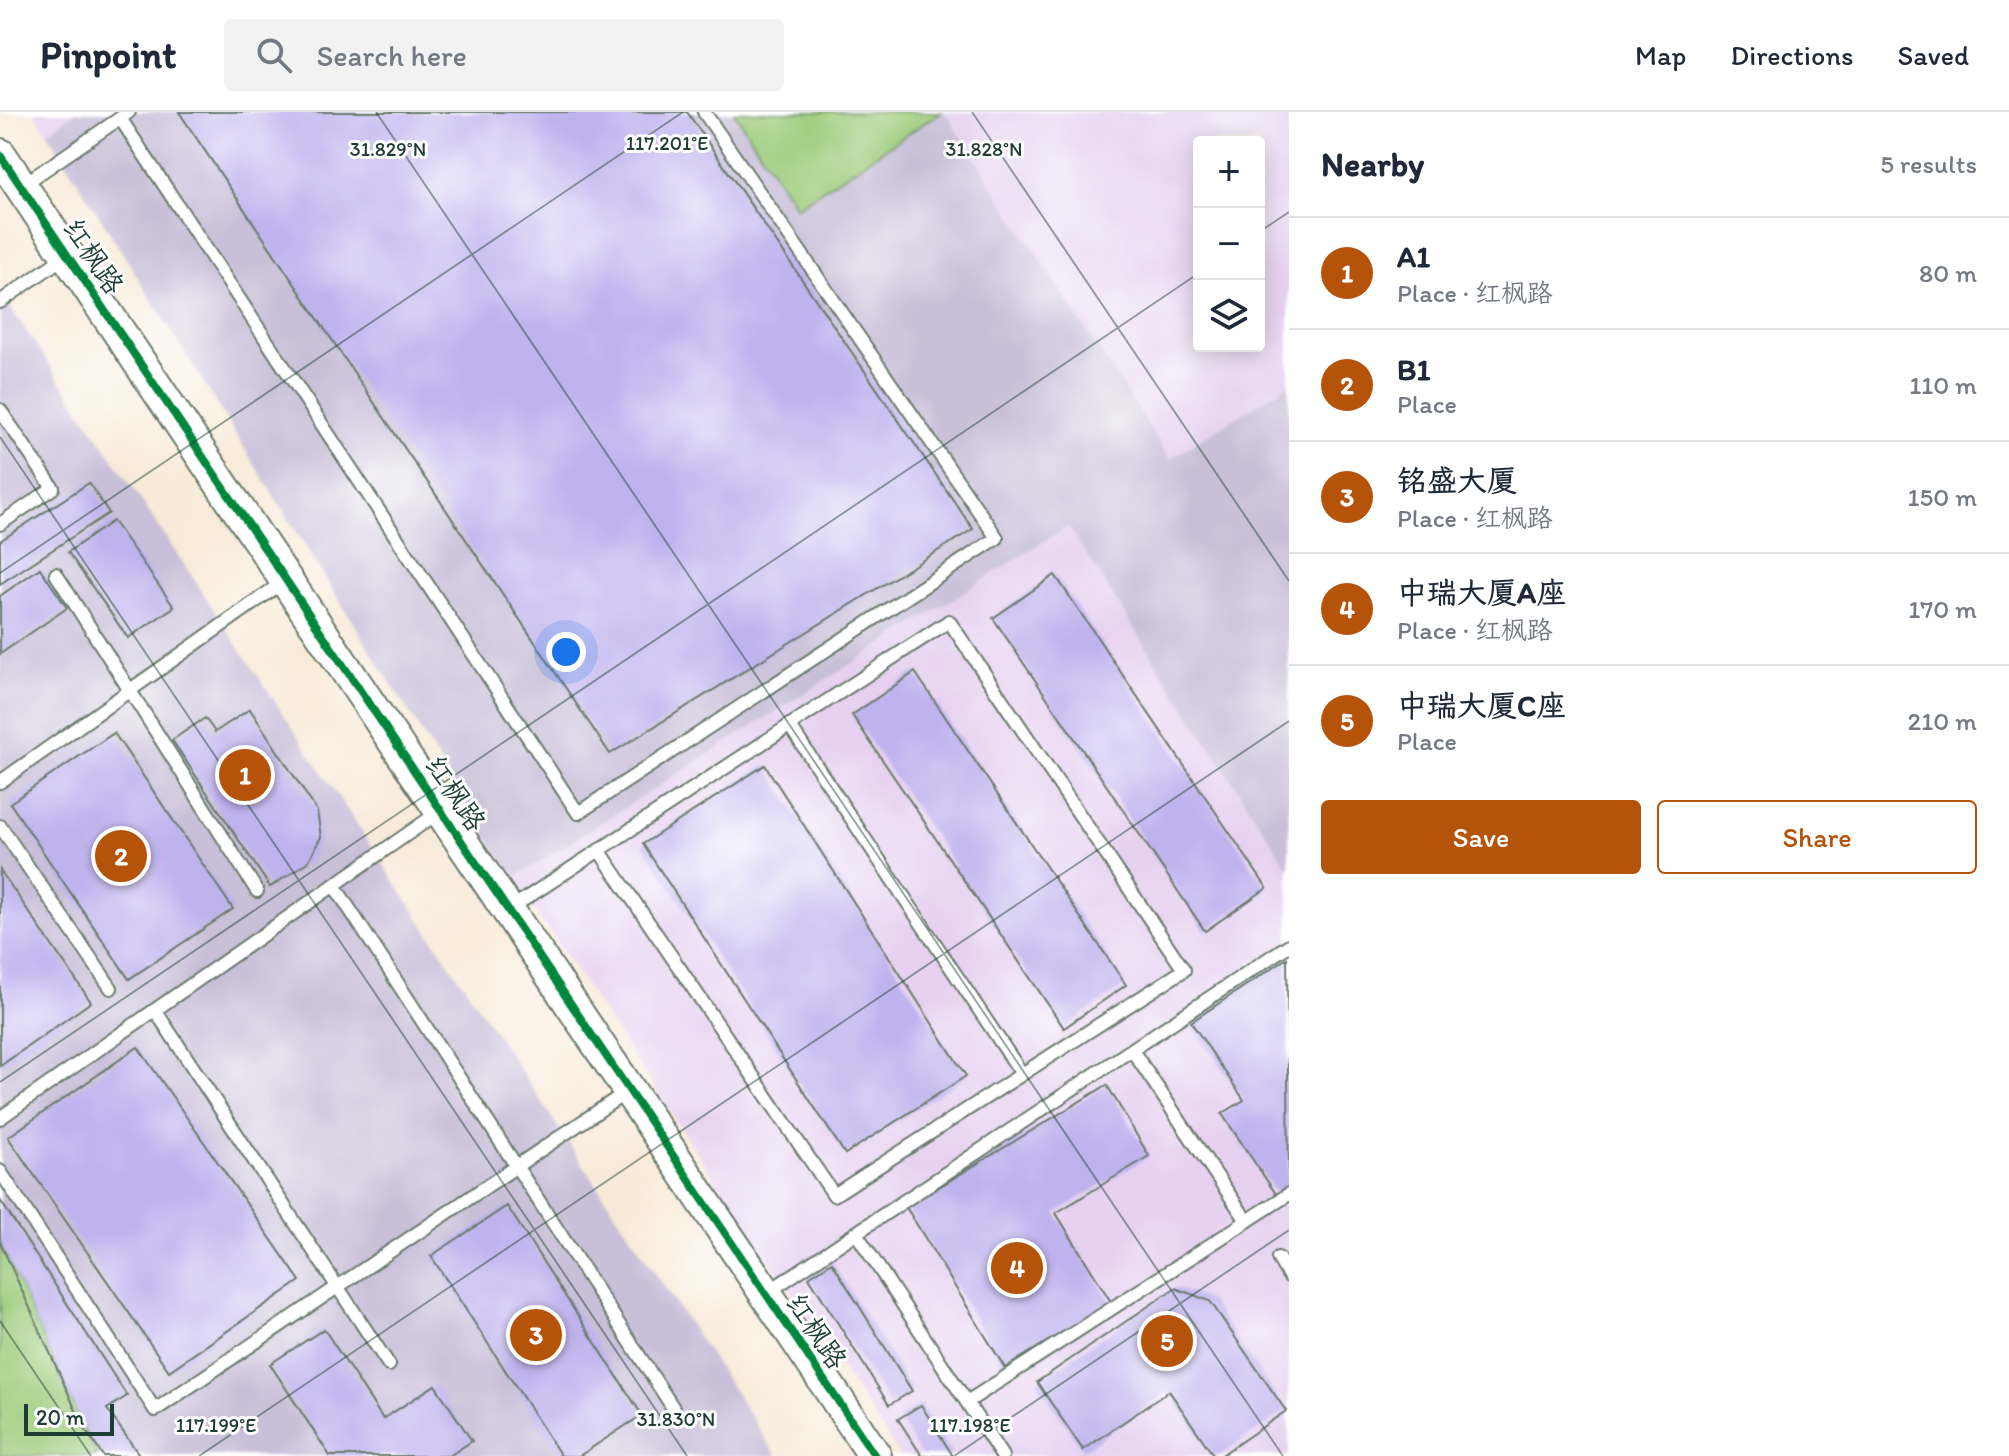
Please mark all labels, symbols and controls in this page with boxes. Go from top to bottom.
search box [224,19,784,91]
text: Pinpoint [40,32,176,78]
icon: search [252,33,296,77]
text: Search here [316,37,467,74]
text: Map [1635,38,1686,72]
text: Directions [1730,38,1854,72]
text: Saved [1898,38,1969,72]
text: 117.201°E [626,131,708,155]
map controls [1193,136,1265,352]
button: + [1193,136,1265,208]
text: 31.829°N [350,137,426,161]
text: 31.828°N [946,137,1022,161]
text: Nearby [1321,144,1424,185]
text: 5 results [1880,148,1977,180]
button: − [1193,208,1265,280]
street label: 红枫路 [56,212,132,300]
text: A1 [1397,238,1430,275]
text: 1 [1341,257,1353,289]
text: 80 m [1919,257,1977,289]
text: Place · 红枫路 [1397,277,1553,309]
button: layers [1193,280,1265,352]
text: B1 [1397,351,1430,388]
text: 2 [1340,369,1354,401]
text: 110 m [1909,369,1977,401]
text: Place [1397,388,1457,420]
text: 铭盛大厦 [1397,462,1517,499]
text: 3 [1340,481,1354,513]
text: 150 m [1908,481,1977,513]
text: Place · 红枫路 [1397,502,1553,534]
text: 中瑞大厦A座 [1397,574,1566,611]
text: 4 [1339,593,1355,625]
text: 170 m [1908,593,1977,625]
text: Place · 红枫路 [1397,614,1553,646]
your location [546,632,586,672]
text: 中瑞大厦C座 [1397,687,1566,724]
text: 5 [1340,705,1354,737]
text: 210 m [1908,705,1977,737]
text: Place [1397,725,1457,757]
pin: 1 [219,745,271,805]
street label: 红枫路 [418,749,494,837]
button: Save [1321,800,1641,874]
button: Share [1657,800,1977,874]
pin: 2 [95,826,147,886]
pin: 4 [991,1238,1043,1298]
street label: 红枫路 [779,1287,855,1375]
pin: 3 [510,1305,562,1365]
pin: 5 [1141,1311,1193,1371]
scale bar [24,1400,114,1436]
text: 20 m [36,1404,85,1431]
text: 31.830°N [637,1407,715,1431]
text: 117.199°E [176,1413,256,1437]
text: 117.198°E [929,1413,1011,1437]

